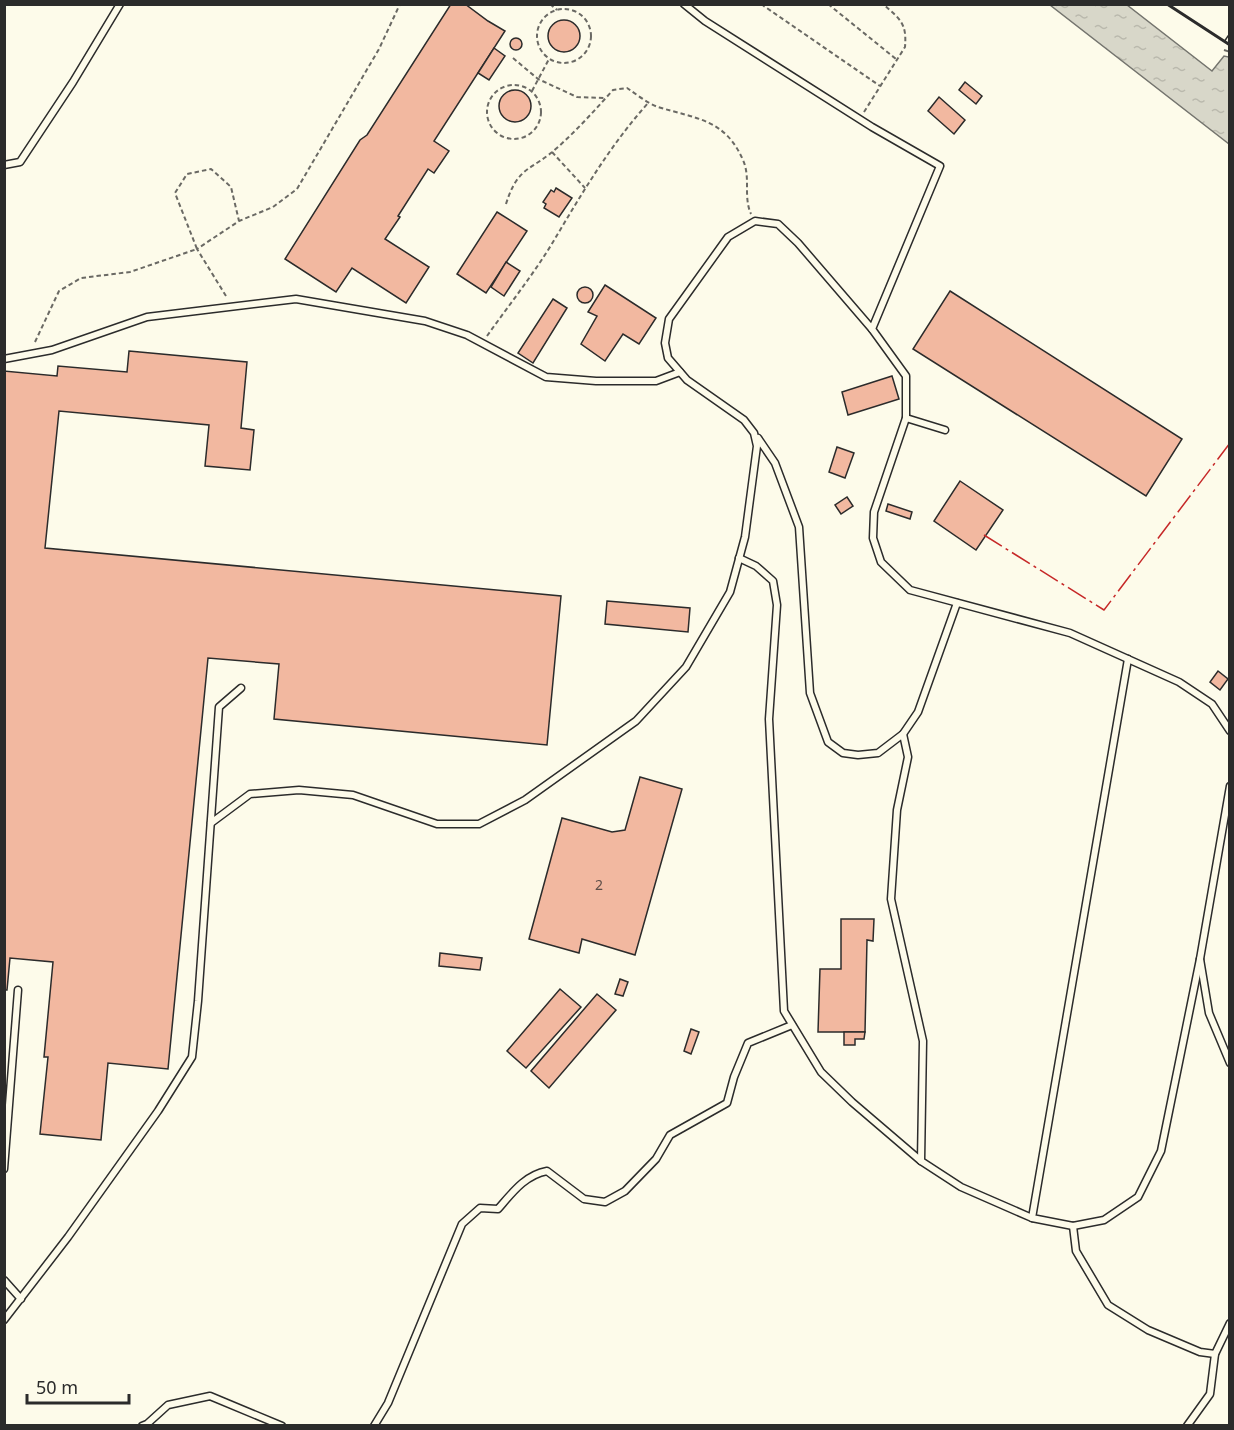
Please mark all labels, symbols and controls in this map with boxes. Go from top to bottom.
house number: 2 [595,875,603,894]
scale bar [27,1367,129,1405]
text: 50 m [36,1375,78,1399]

